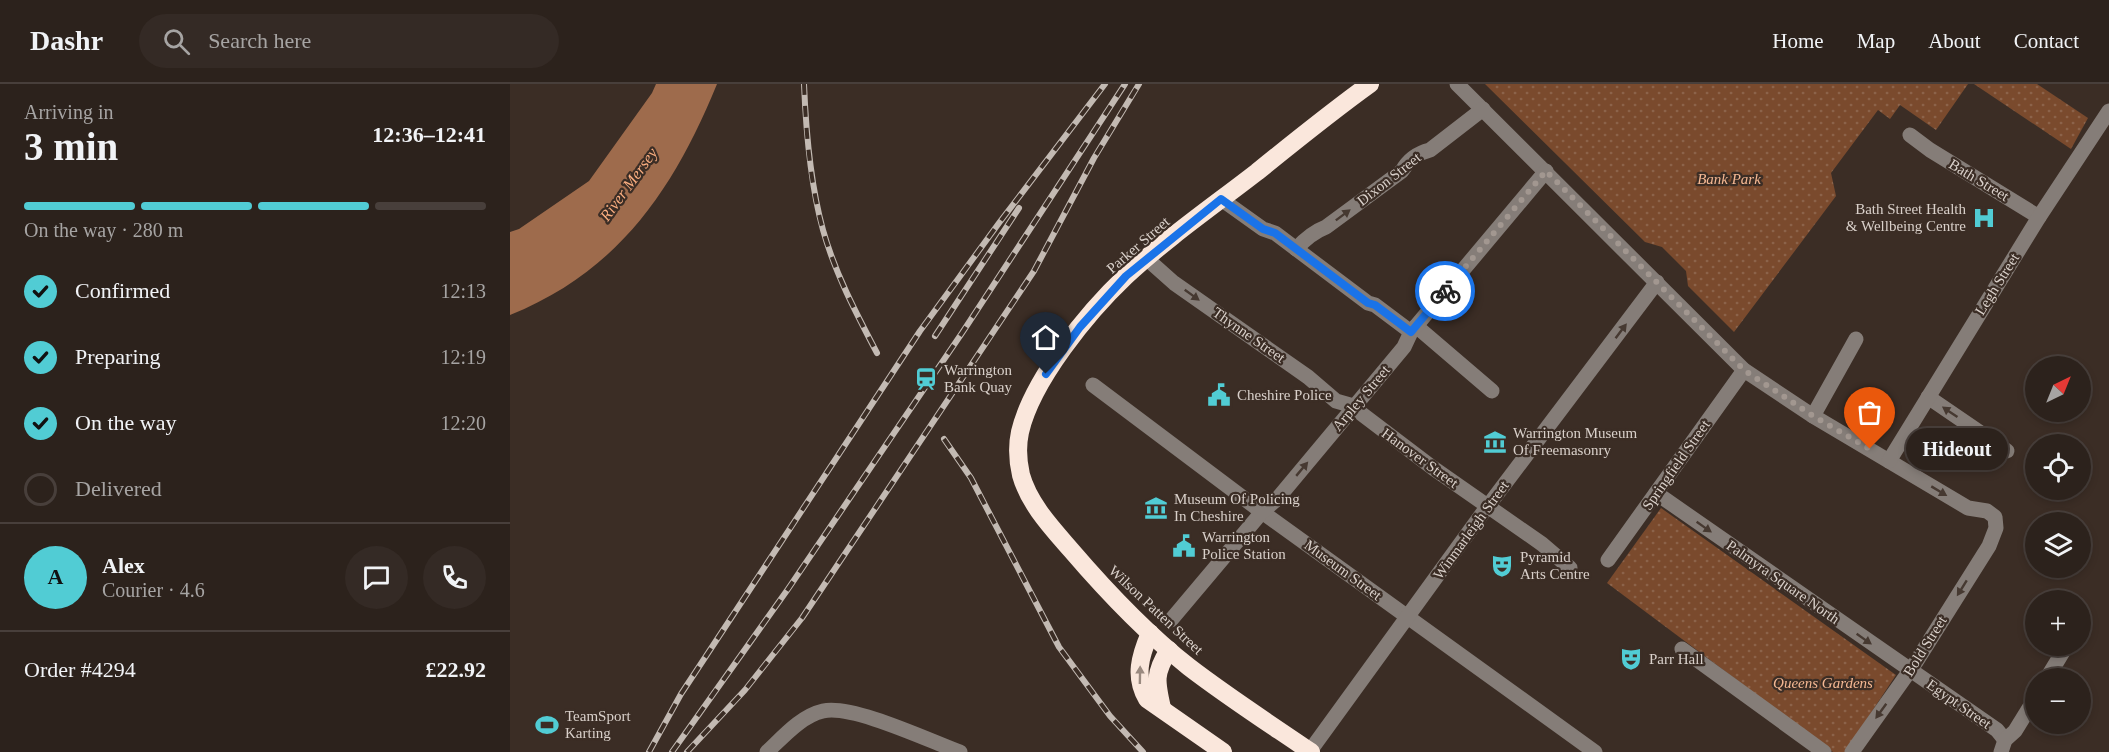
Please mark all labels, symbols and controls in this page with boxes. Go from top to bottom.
search box [139,14,559,68]
text: Dashr [30,25,103,56]
icon: search [160,25,193,58]
text: Search here [208,28,311,53]
text: Home [1772,29,1824,53]
text: Map [1857,29,1895,53]
text: About [1928,29,1981,53]
text: Contact [2014,29,2079,53]
text: Arriving in [24,101,113,123]
text: 12:36–12:41 [372,122,486,147]
text: 3 min [24,125,118,168]
water label: River Mersey [596,144,662,225]
street label: Dixon Street [1354,149,1425,209]
street label: Bath Street [1946,156,2013,205]
park label: Bank Park [1697,171,1761,187]
place label: Bath Street Health & Wellbeing Centre [1846,201,1966,234]
hospital icon: Bath Street Health & Wellbeing Centre [1971,205,1997,231]
one-way arrow [1334,209,1350,221]
street label: Parker Street [1103,213,1173,277]
text: On the way · 280 m [24,219,183,241]
street label: Legh Street [1972,250,2023,318]
courier [1415,261,1475,321]
icon: check [24,275,57,308]
icon: bike [1429,275,1462,308]
text: Confirmed [75,278,170,303]
text: 12:13 [440,280,486,302]
one-way arrow [1184,289,1200,301]
street label: Thynne Street [1210,304,1289,366]
pin [1020,312,1071,374]
icon: home [1029,321,1062,354]
one-way arrow [1615,323,1627,339]
icon: check [24,341,57,374]
text: Preparing [75,344,161,369]
text: 12:19 [440,346,486,368]
north arrow [2025,356,2091,422]
map controls [2025,356,2091,734]
street label: Arpley Street [1329,361,1394,434]
place label: Warrington Bank Quay [944,362,1012,395]
station icon: Warrington Bank Quay [913,366,939,392]
public building icon: Cheshire Police [1206,382,1232,408]
place label: Cheshire Police [1237,387,1332,403]
pin [1844,387,1895,449]
icon: bag [1853,396,1886,429]
icon: check [24,407,57,440]
one-way arrow [1942,407,1958,418]
text: On the way [75,410,176,435]
text: 12:20 [440,412,486,434]
street label: Springfield Street [1639,416,1713,513]
street label: Hanover Street [1379,425,1462,492]
place label: Warrington Museum Of Freemasonry [1513,425,1638,458]
callout: Hideout [1906,428,2008,470]
museum icon: Warrington Museum Of Freemasonry [1482,429,1508,455]
button: locate [2025,434,2091,500]
text: Hideout [1923,438,1991,460]
one-way arrow [1295,461,1308,477]
text: Delivered [75,476,162,501]
street label: Winmarleigh Street [1430,477,1512,582]
one-way arrow [1931,485,1947,496]
place label: Museum Of Policing In Cheshire [1174,491,1300,524]
museum icon: Museum Of Policing In Cheshire [1143,495,1169,521]
button: layers [2025,512,2091,578]
one-way arrow [1696,521,1712,532]
place label: Warrington Police Station [1202,529,1286,562]
public building icon: Warrington Police Station [1171,533,1197,559]
street label: Museum Street [1301,537,1385,604]
street label: Palmyra Square North [1723,537,1843,627]
button: chat [345,546,408,609]
button: phone [423,546,486,609]
place label: Pyramid Arts Centre [1520,549,1590,582]
text: Alex [102,553,145,578]
theatre icon: Pyramid Arts Centre [1489,553,1515,579]
street label: Wilson Patten Street [1106,562,1207,658]
text: A [48,564,63,589]
text: Courier · 4.6 [102,579,205,601]
one-way arrow [1956,579,1967,596]
button: + [2025,590,2091,656]
street label: Bold Street [1900,612,1950,679]
one-way arrow [1855,633,1871,645]
theatre icon: Parr Hall [1618,646,1644,672]
place label: Parr Hall [1649,651,1704,667]
text: Order #4294 [24,657,136,682]
text: £22.92 [426,657,486,682]
one-way arrow [1135,665,1145,684]
button: − [2025,668,2091,734]
park label: Queens Gardens [1773,675,1873,691]
street label: Egypt Street [1924,676,1995,732]
one-way arrow [1875,703,1887,719]
place label: TeamSport Karting [565,708,631,741]
sports icon: TeamSport Karting [534,712,560,738]

